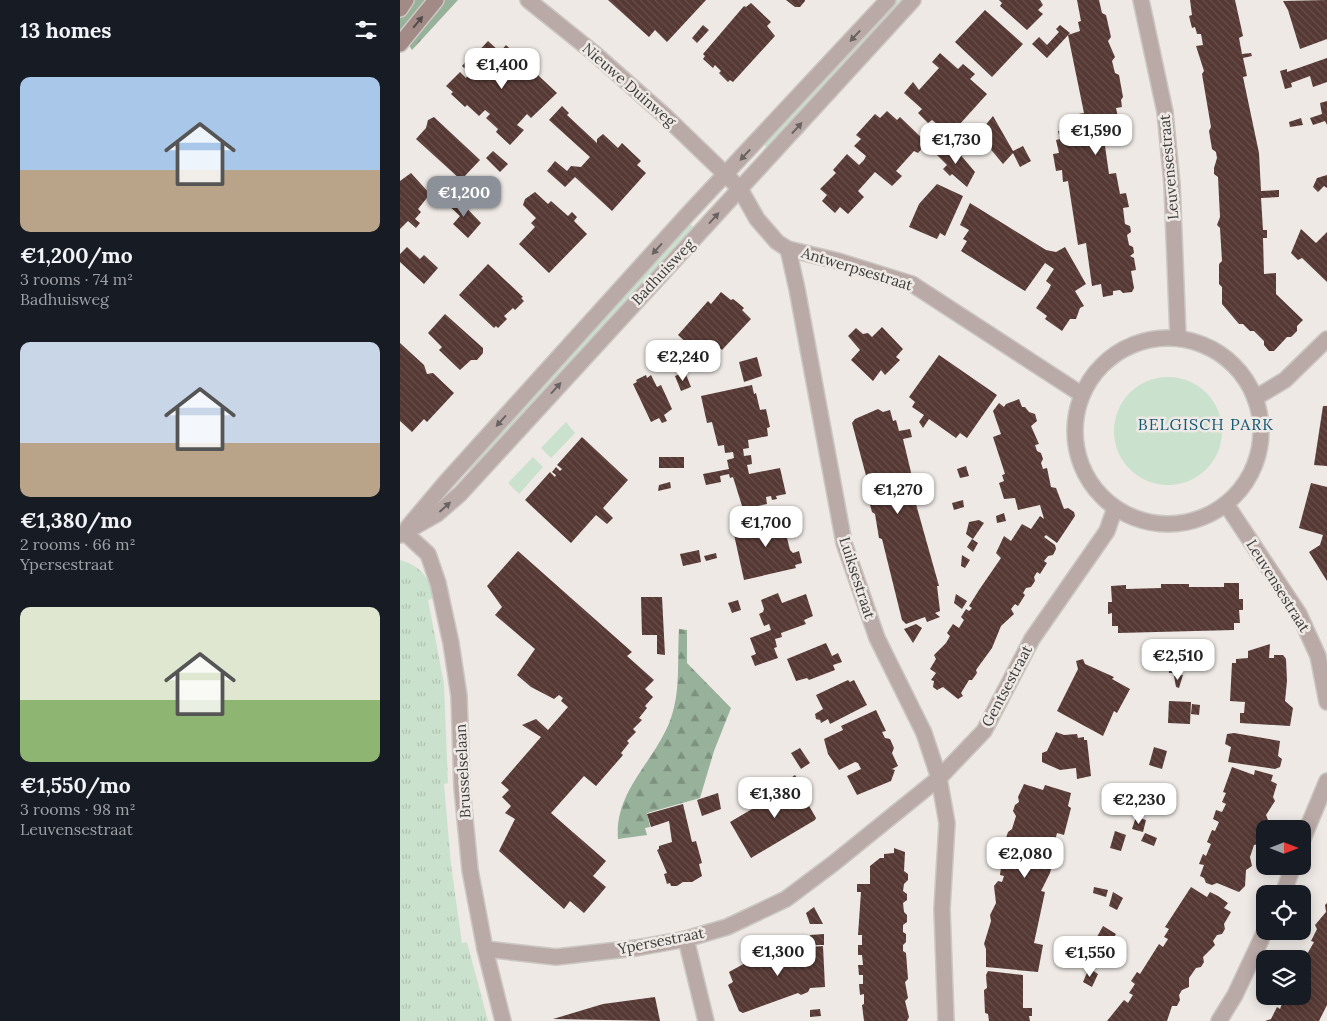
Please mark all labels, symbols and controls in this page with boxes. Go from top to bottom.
icon: filters [352,16,380,44]
one-way arrow [412,16,424,28]
text: 13 homes [20,17,112,44]
one-way arrow [849,29,861,41]
street label: Nieuwe Duinweg [579,39,681,131]
pin: €1,400 [461,48,543,90]
text: €1,400 [476,54,528,74]
icon: home [155,109,245,199]
street label: Leuvensestraat [1154,113,1183,221]
pin: €1,590 [1055,114,1137,156]
text: €1,590 [1070,120,1122,140]
one-way arrow [791,122,803,134]
pin: €1,730 [915,122,997,165]
text: €1,730 [931,129,981,149]
one-way arrow [739,149,751,161]
pin: €1,200 [423,176,505,218]
text: €1,200 [438,182,490,202]
one-way arrow [708,212,720,224]
street label: Badhuisweg [627,234,699,309]
text: €1,200/mo [20,242,133,269]
one-way arrow [651,242,663,254]
street label: Antwerpsestraat [798,242,915,295]
text: 3 rooms · 74 m² [20,269,133,289]
text: Badhuisweg [20,289,109,309]
pin: €2,240 [642,340,724,382]
text: €2,240 [657,346,709,366]
icon: home [155,374,245,464]
one-way arrow [550,383,562,395]
one-way arrow [495,414,507,426]
district label: BELGISCH PARK [1138,414,1274,434]
pin: €1,270 [857,472,939,515]
text: €1,270 [873,479,923,499]
one-way arrow [439,501,451,513]
pin: €1,700 [725,506,807,548]
text: €1,380/mo [20,507,132,534]
text: €1,700 [741,512,791,532]
text: 2 rooms · 66 m² [20,534,136,554]
street label: Luiksestraat [835,534,880,622]
street label: Leuvensestraat [1242,536,1315,636]
text: Ypersestraat [20,554,114,574]
pin: €2,510 [1137,638,1219,681]
icon: home [155,639,245,729]
street label: Gentsestraat [977,642,1036,730]
text: €2,510 [1153,645,1203,665]
street label: Brusselselaan [451,723,474,819]
text: €1,550/mo [20,772,131,799]
pin: €1,380 [734,776,816,819]
pin: €2,230 [1098,782,1180,825]
text: €1,380 [749,783,801,803]
text: €2,230 [1112,789,1166,809]
text: 3 rooms · 98 m² [20,799,136,819]
text: Leuvensestraat [20,819,133,839]
north arrow [1256,820,1311,875]
map controls [1256,820,1311,1005]
pin: €2,080 [984,836,1066,879]
text: €2,080 [998,843,1052,863]
button: locate [1256,885,1311,940]
street label: Ypersestraat [615,923,706,958]
pin: €1,300 [737,934,819,977]
pin: €1,550 [1049,936,1131,978]
text: €1,300 [752,941,804,961]
text: €1,550 [1065,942,1115,962]
button: layers [1256,950,1311,1005]

